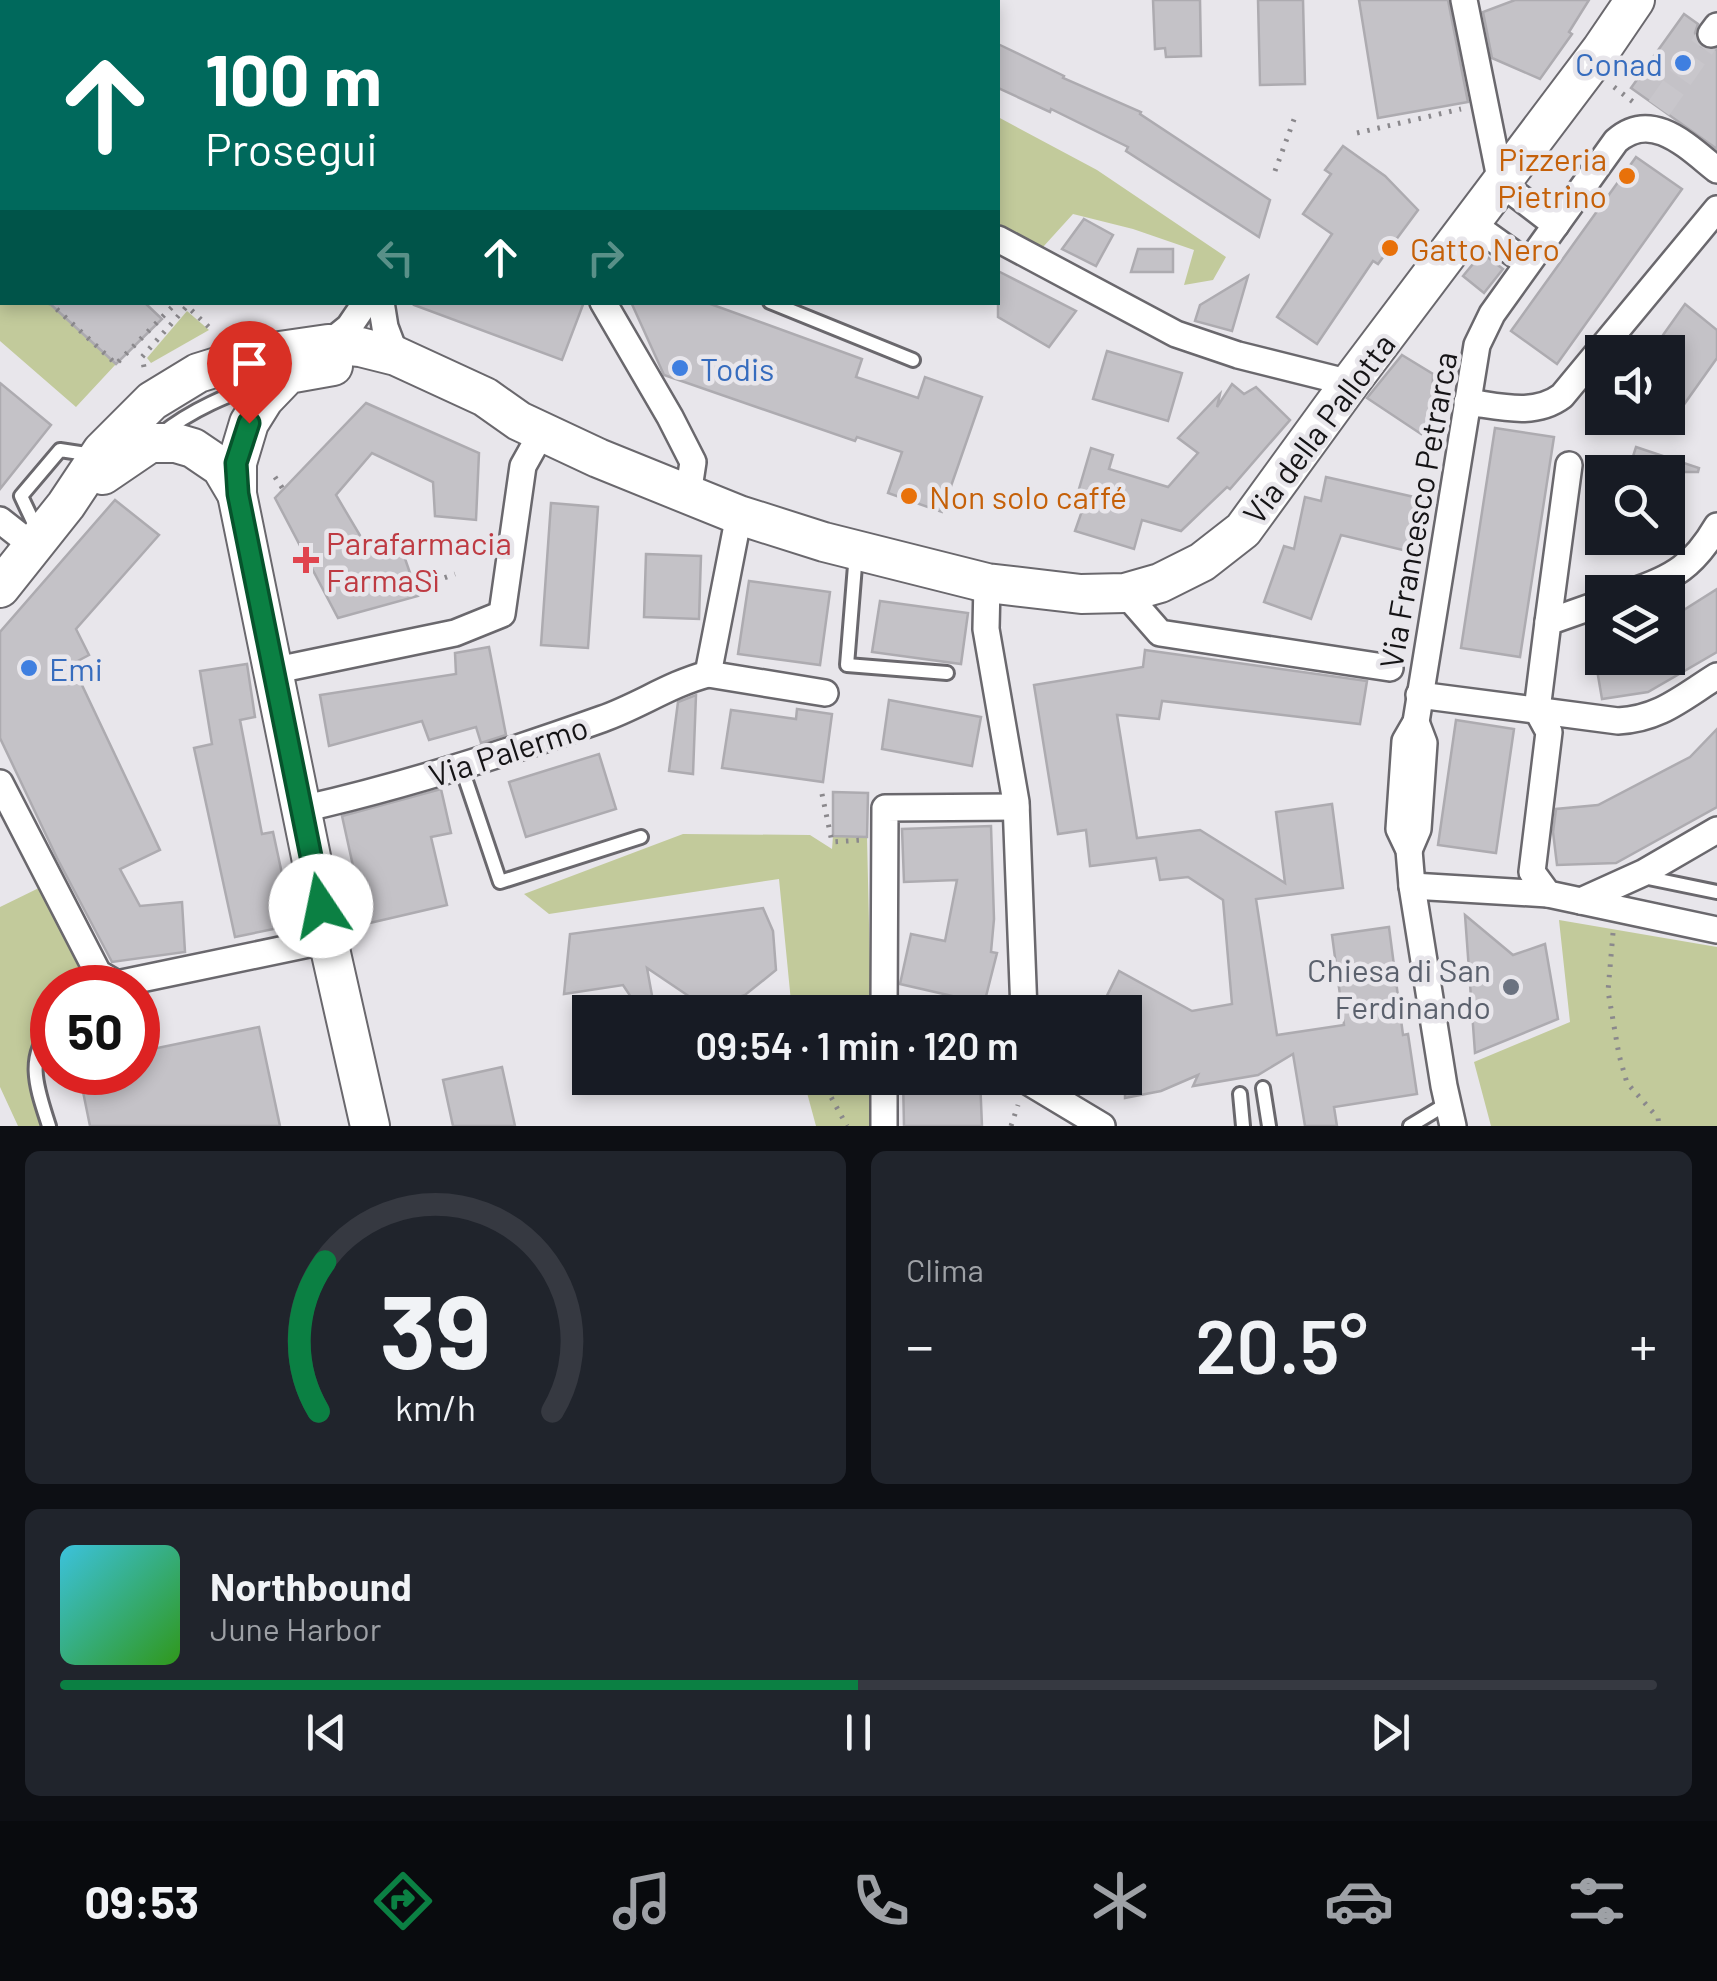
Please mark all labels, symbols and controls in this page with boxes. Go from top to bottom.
text: 100 m [205,36,382,120]
icon: ahead [40,40,170,170]
place label: Conad [1575,44,1663,82]
marker: Conad [1672,52,1694,74]
text: Prosegui [205,121,378,175]
place label: Pizzeria Pietrino [1497,139,1607,214]
marker: Pizzeria Pietrino [1616,165,1638,187]
place label: Gatto Nero [1410,229,1560,267]
icon: left [368,230,423,285]
icon: ahead [473,230,528,285]
icon: right [578,230,633,285]
marker: Gatto Nero [1379,237,1401,259]
pin [207,321,292,424]
street label: Via della Pallotta [1234,325,1402,531]
map controls [1585,335,1685,675]
button: sound [1585,335,1685,435]
icon: arrive [222,336,277,391]
place label: Todis [700,349,774,387]
street label: Via Francesco Petrarca [1370,349,1464,671]
marker: Todis [669,357,691,379]
button: search [1585,455,1685,555]
place label: Non solo caffé [929,477,1127,515]
marker: Non solo caffé [898,485,920,507]
place label: Parafarmacia FarmaSì [326,523,512,598]
marker: Parafarmacia FarmaSì [295,549,317,571]
button: layers [1585,575,1685,675]
place label: Emi [49,649,103,687]
marker: Emi [18,657,40,679]
street label: Via Palermo [424,706,592,794]
position arrow [269,854,373,958]
place label: Chiesa di San Ferdinando [1307,950,1491,1025]
speed limit sign: 50 [30,965,160,1095]
marker: Chiesa di San Ferdinando [1500,976,1522,998]
text: 09:54 · 1 min · 120 m [696,1022,1018,1068]
text: Clima [906,1250,984,1288]
text: 39 [380,1265,491,1390]
text: 20.5° [1195,1299,1368,1389]
text: − [906,1311,934,1377]
text: + [1629,1311,1657,1377]
text: km/h [395,1385,476,1428]
text: Northbound [210,1563,412,1609]
text: June Harbor [210,1609,381,1647]
icon: previous [299,1705,354,1760]
icon: pause [831,1705,886,1760]
icon: next [1363,1705,1418,1760]
icon: directions [368,1866,438,1936]
icon: music [607,1866,677,1936]
icon: phone [846,1866,916,1936]
icon: climate [1085,1866,1155,1936]
icon: car [1324,1866,1394,1936]
icon: filters [1562,1866,1632,1936]
text: 09:53 [84,1874,199,1928]

